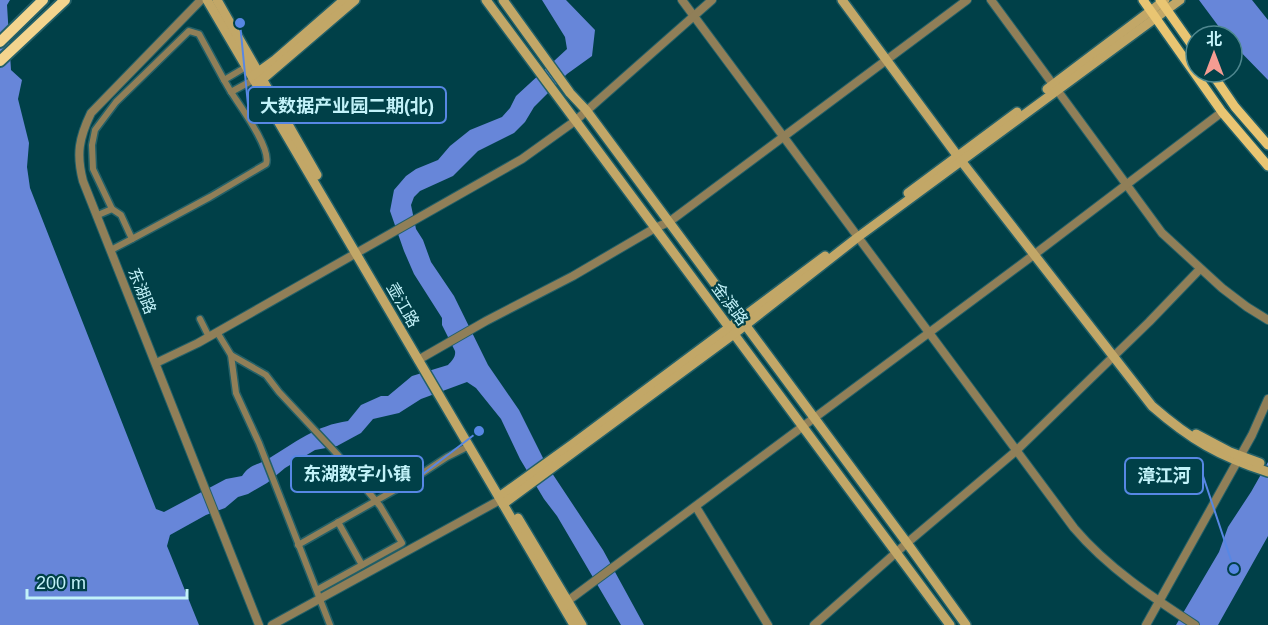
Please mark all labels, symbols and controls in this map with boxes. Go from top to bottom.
north arrow [1184,24,1244,84]
text: 北 [1206,31,1222,48]
callout: 大数据产业园二期(北) [248,87,446,123]
text: 大数据产业园二期(北) [260,96,434,116]
street label: 东湖路 [125,266,159,316]
street label: 壶江路 [384,280,422,330]
street label: 金滨路 [709,280,751,328]
callout: 东湖数字小镇 [291,456,423,492]
callout: 漳江河 [1125,458,1203,494]
text: 东湖数字小镇 [303,464,411,484]
text: 漳江河 [1137,466,1191,486]
scale bar [27,562,188,600]
text: 200 m [36,573,86,593]

